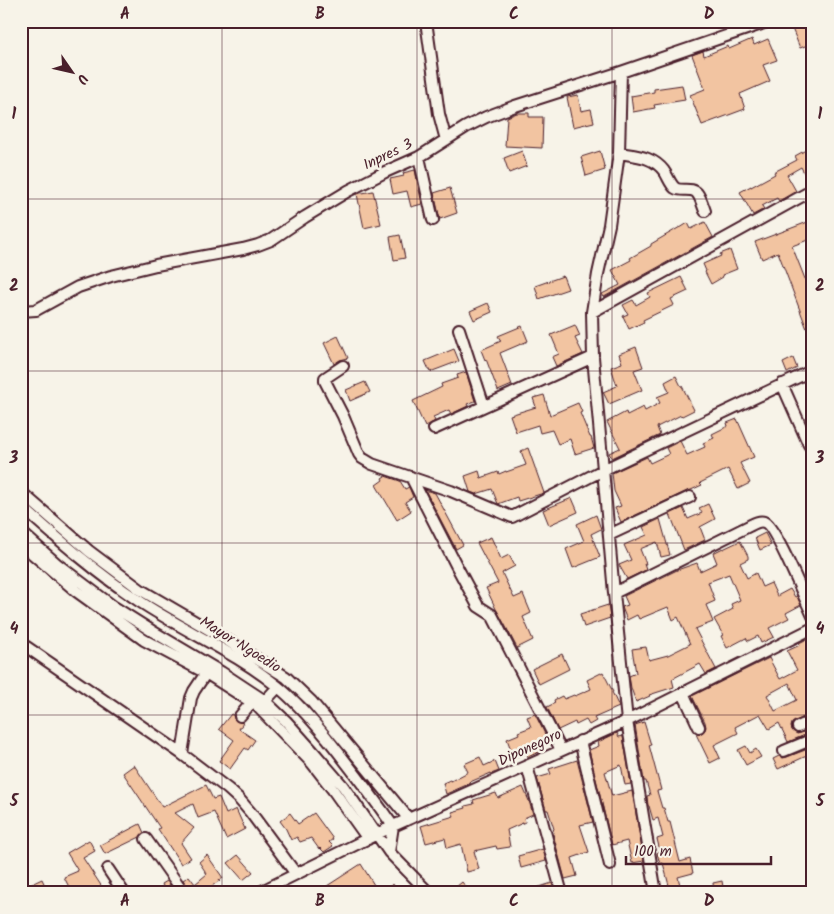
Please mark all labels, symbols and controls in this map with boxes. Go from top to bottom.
text: A [120,2,130,27]
text: B [315,2,325,27]
text: C [509,2,519,27]
text: D [704,2,715,27]
north arrow [48,48,98,98]
text: U [70,69,93,89]
text: 1 [12,102,17,127]
text: 1 [818,102,823,127]
street label: Inpres 3 [359,133,417,177]
text: 2 [9,274,19,299]
text: 2 [815,274,825,299]
text: 3 [9,446,19,471]
text: 3 [815,446,825,471]
street label: Mayor Ngoedio [194,610,286,680]
text: 4 [10,617,19,642]
text: 4 [816,617,825,642]
street label: Diponegoro [494,723,566,773]
text: 5 [9,789,20,814]
text: 5 [815,789,826,814]
scale bar [626,834,772,866]
text: 100 m [634,840,672,864]
text: A [120,889,130,914]
text: B [315,889,325,914]
text: C [509,889,519,914]
text: D [704,889,715,914]

